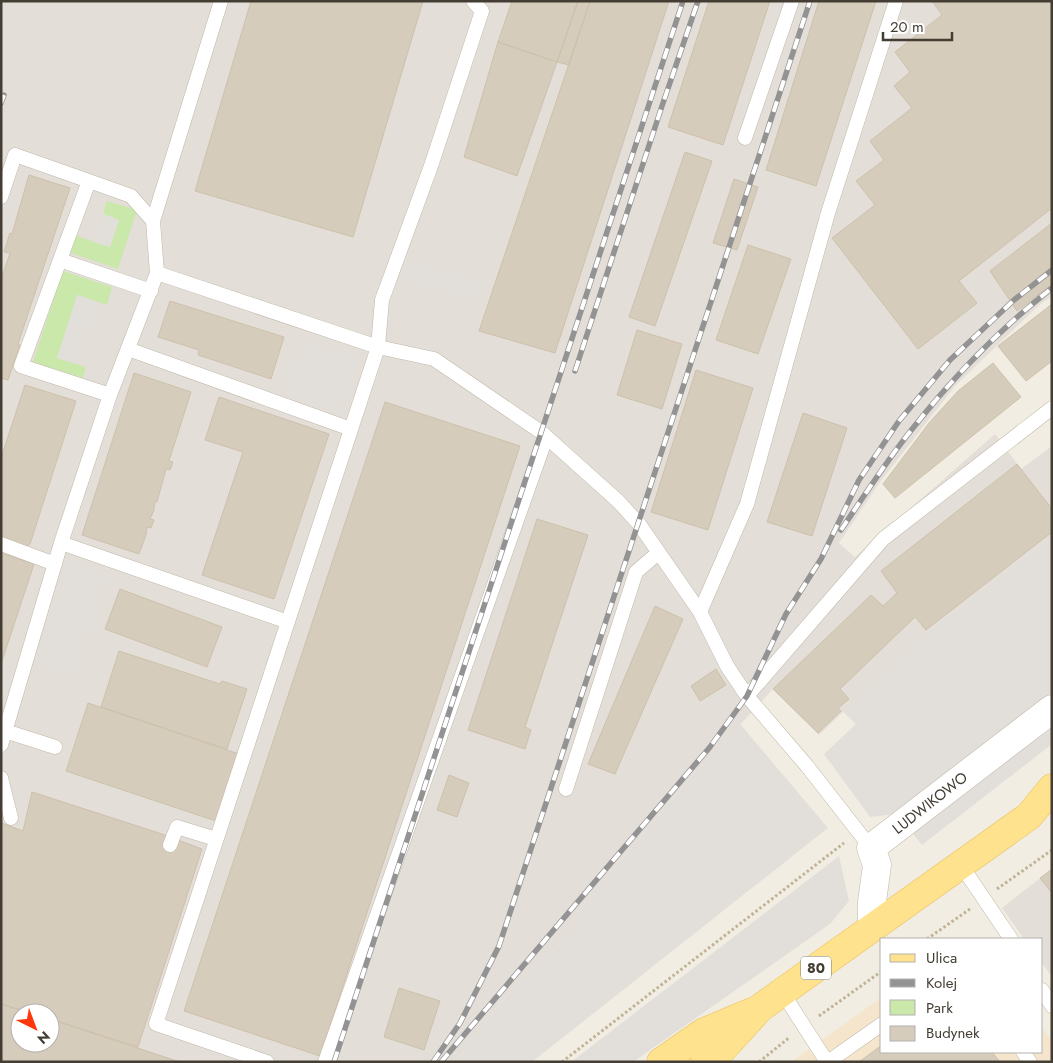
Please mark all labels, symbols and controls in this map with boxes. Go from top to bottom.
scale bar [883,10,952,42]
text: 20 m [890,16,924,38]
street label: LUDWIKOWO [888,767,972,839]
legend [880,938,1043,1053]
text: Ulica [926,947,957,969]
road number: 80 [801,956,831,980]
text: Kolej [926,972,957,994]
text: Park [926,997,953,1019]
north arrow [10,1003,60,1053]
text: Budynek [926,1022,980,1044]
text: N [33,1027,55,1049]

